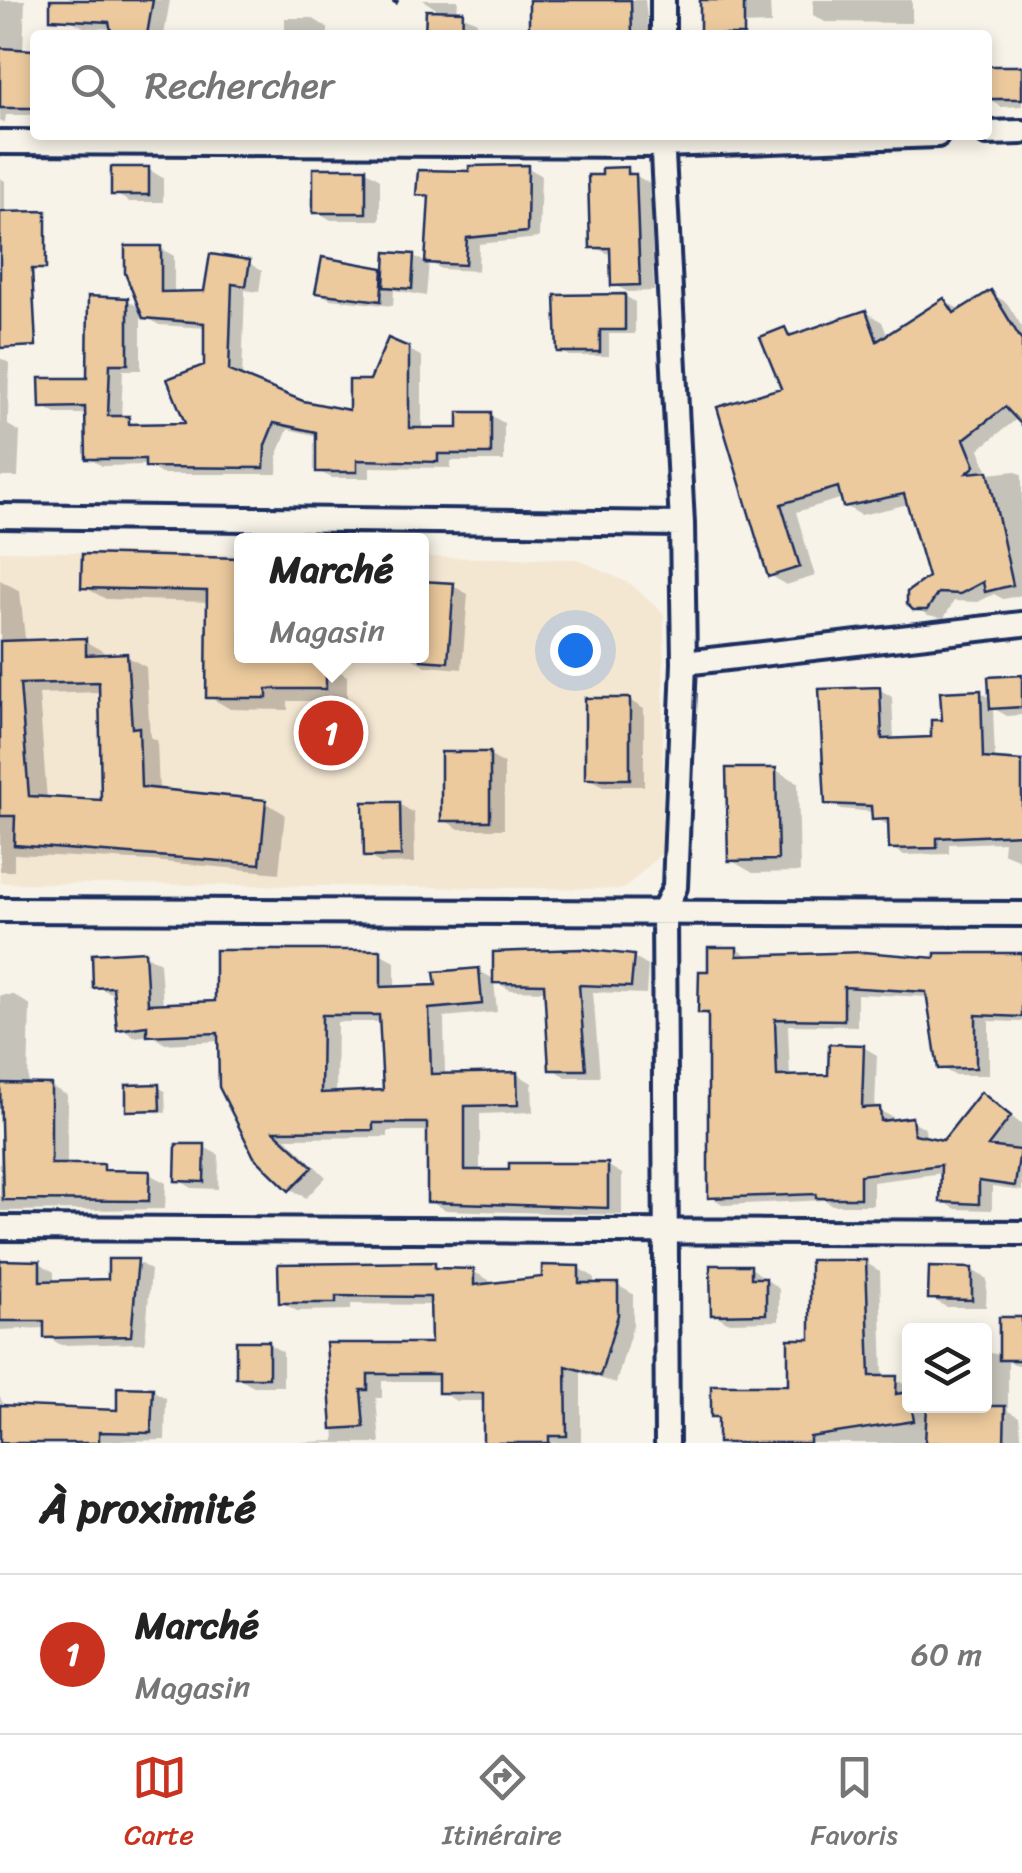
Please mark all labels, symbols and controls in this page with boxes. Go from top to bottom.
search box [30,30,992,140]
text: Rechercher [145,52,334,119]
icon: search [65,58,120,113]
popup [234,533,429,663]
text: Marché [269,536,394,603]
text: Magasin [269,603,385,660]
your location [550,625,601,676]
pin: 1 [298,696,364,770]
map controls [902,1323,992,1413]
button: layers [902,1323,992,1413]
text: À proximité [40,1471,256,1545]
text: Marché [135,1592,259,1659]
text: 1 [66,1626,79,1683]
text: 60 m [911,1626,982,1683]
text: Magasin [135,1659,250,1716]
tab: Carte [124,1750,194,1859]
tab: Itinéraire [442,1750,562,1859]
tab: Favoris [811,1750,898,1859]

